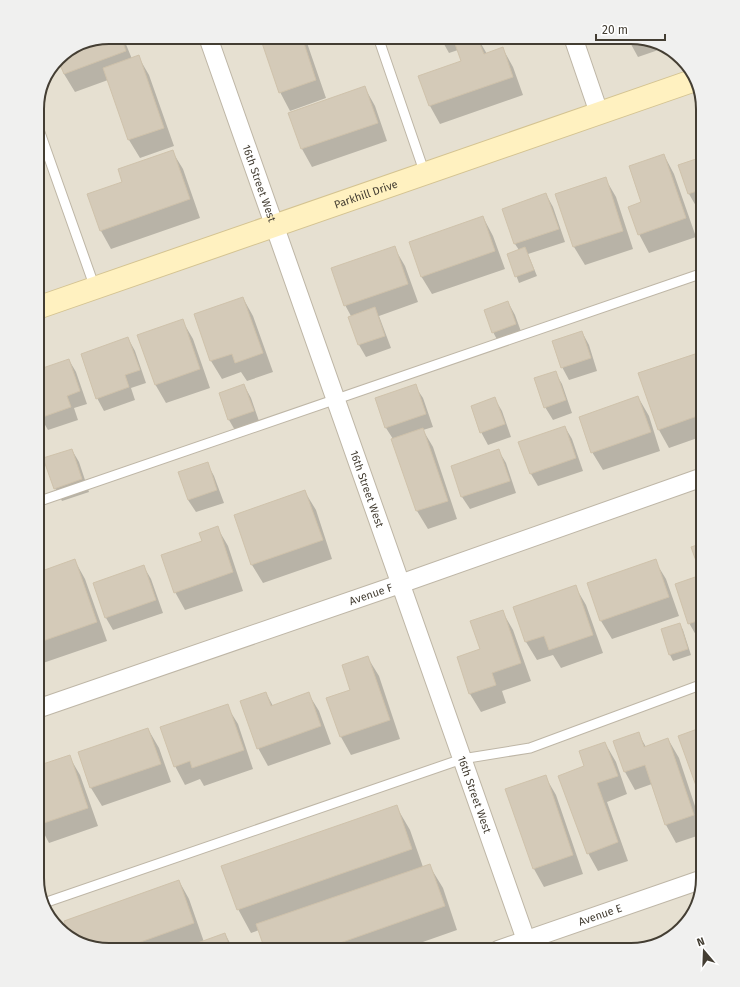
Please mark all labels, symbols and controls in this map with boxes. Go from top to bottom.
scale bar [596,16,665,42]
text: 20 m [602,23,628,37]
street label: 16th Street West [240,143,279,224]
street label: Parkhill Drive [332,177,399,211]
street label: 16th Street West [348,448,387,529]
street label: Avenue F [347,580,395,608]
street label: 16th Street West [455,754,494,835]
street label: Avenue E [576,901,624,928]
north arrow [684,931,724,971]
text: N [695,935,706,949]

